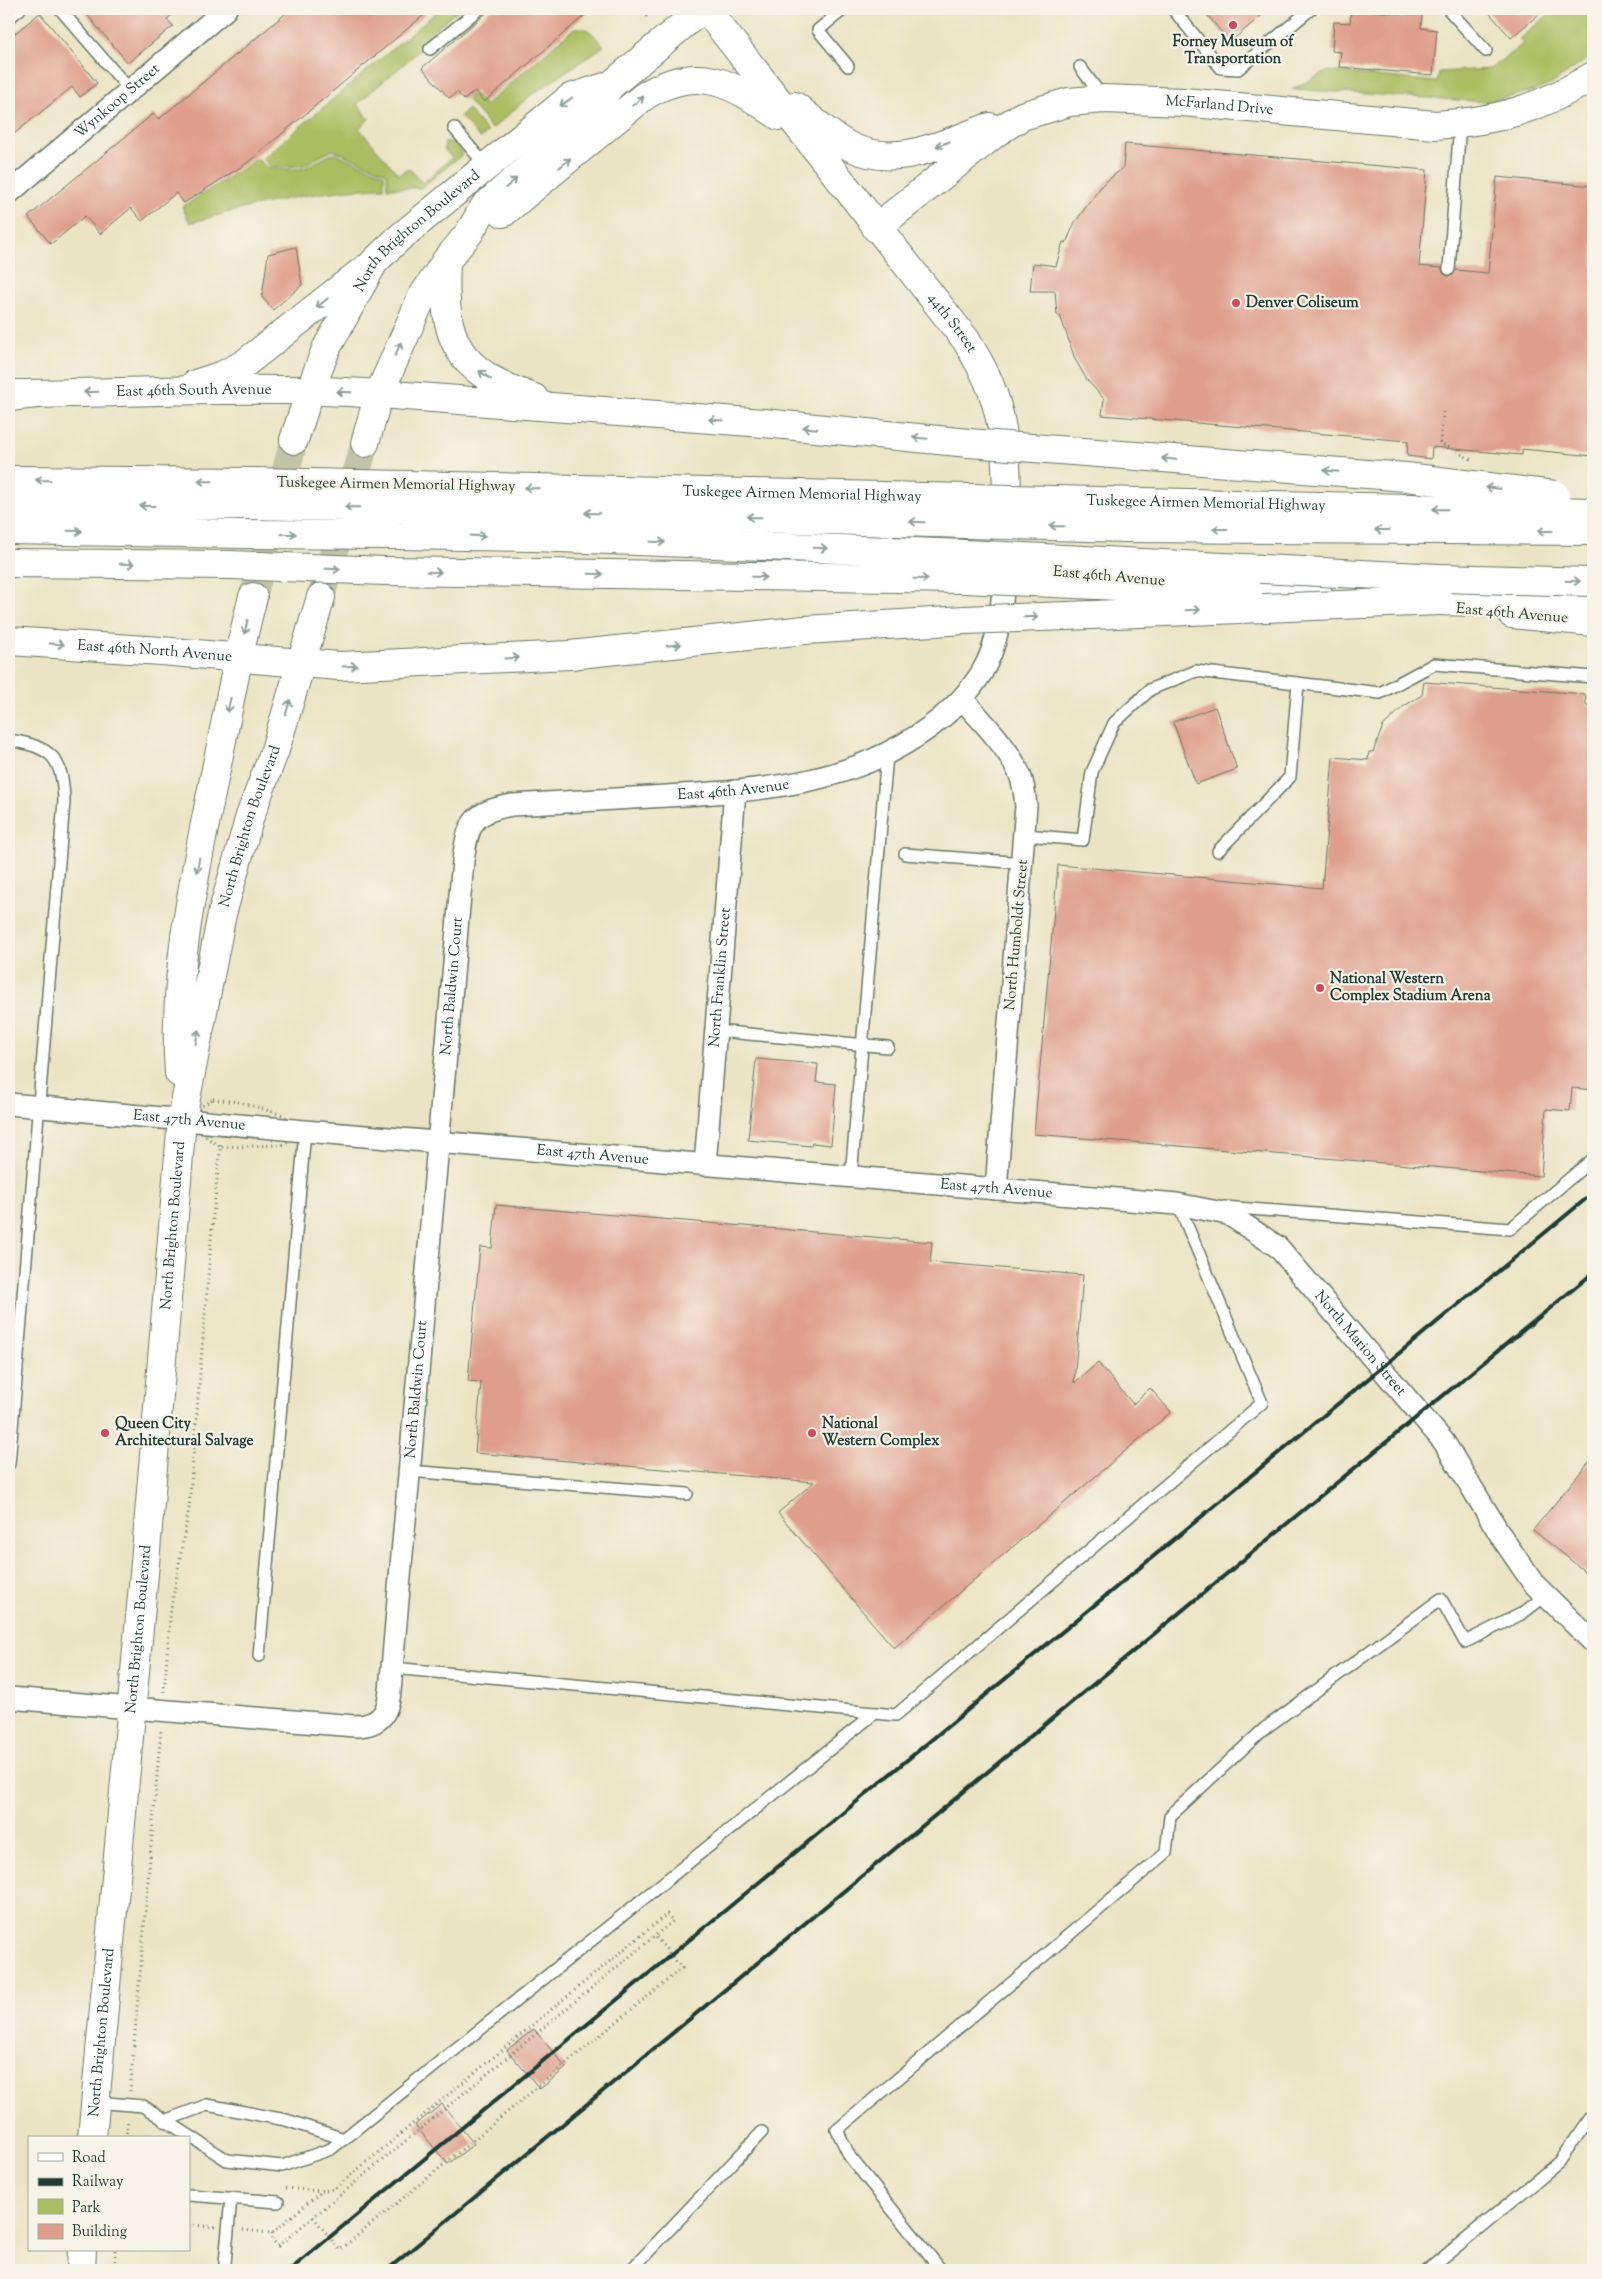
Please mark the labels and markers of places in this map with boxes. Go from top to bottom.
marker: Forney Museum of Transportation [1227,19,1239,31]
place label: Forney Museum of Transportation [1173,32,1295,70]
place label: Denver Coliseum [1246,293,1359,314]
marker: Denver Coliseum [1230,297,1242,309]
place label: National Western Complex Stadium Arena [1330,969,1491,1007]
marker: National Western Complex Stadium Arena [1314,982,1326,994]
place label: Queen City Architectural Salvage [115,1414,253,1452]
place label: National Western Complex [822,1414,940,1452]
marker: Queen City Architectural Salvage [99,1427,111,1439]
marker: National Western Complex [806,1427,818,1439]

